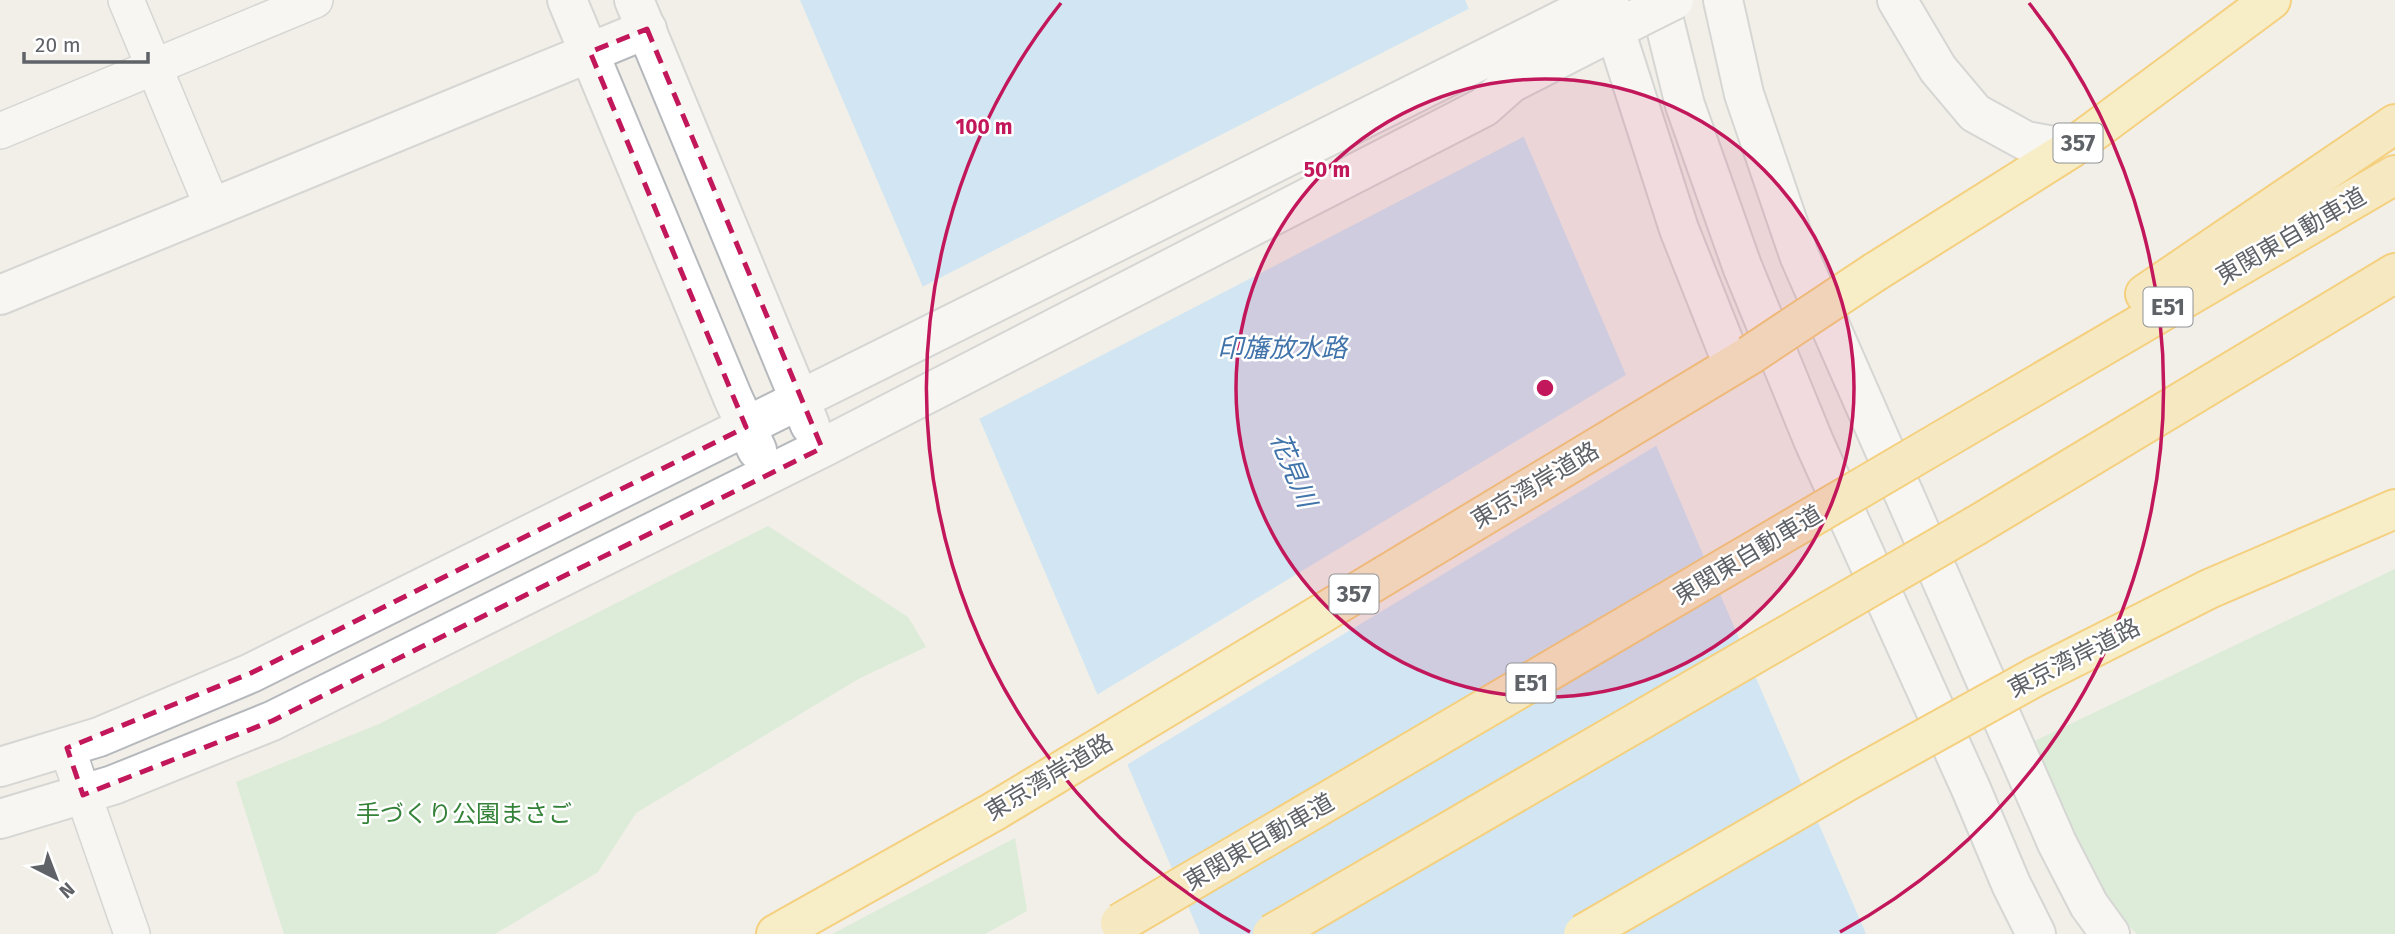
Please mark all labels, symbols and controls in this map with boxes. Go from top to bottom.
scale bar [24,21,149,65]
text: 20 m [35,32,81,58]
text: 100 m [955,114,1013,140]
road number: 357 [2054,124,2102,162]
text: 50 m [1304,157,1350,183]
street label: 東関東自動車道 [2211,182,2371,290]
road number: E51 [2144,288,2192,326]
water label: 印旛放水路 [1217,333,1349,364]
centre of rings [1533,376,1557,400]
water label: 花見川 [1263,428,1324,515]
street label: 東京湾岸道路 [1466,436,1604,534]
street label: 東関東自動車道 [1669,500,1827,610]
road number: 357 [1330,574,1378,614]
street label: 東京湾岸道路 [2003,613,2145,703]
road number: E51 [1506,664,1556,702]
street label: 東京湾岸道路 [980,728,1118,826]
street label: 東関東自動車道 [1179,788,1339,896]
park label: 手づくり公園まさご [356,800,572,828]
north arrow [21,843,91,913]
text: N [55,877,79,903]

